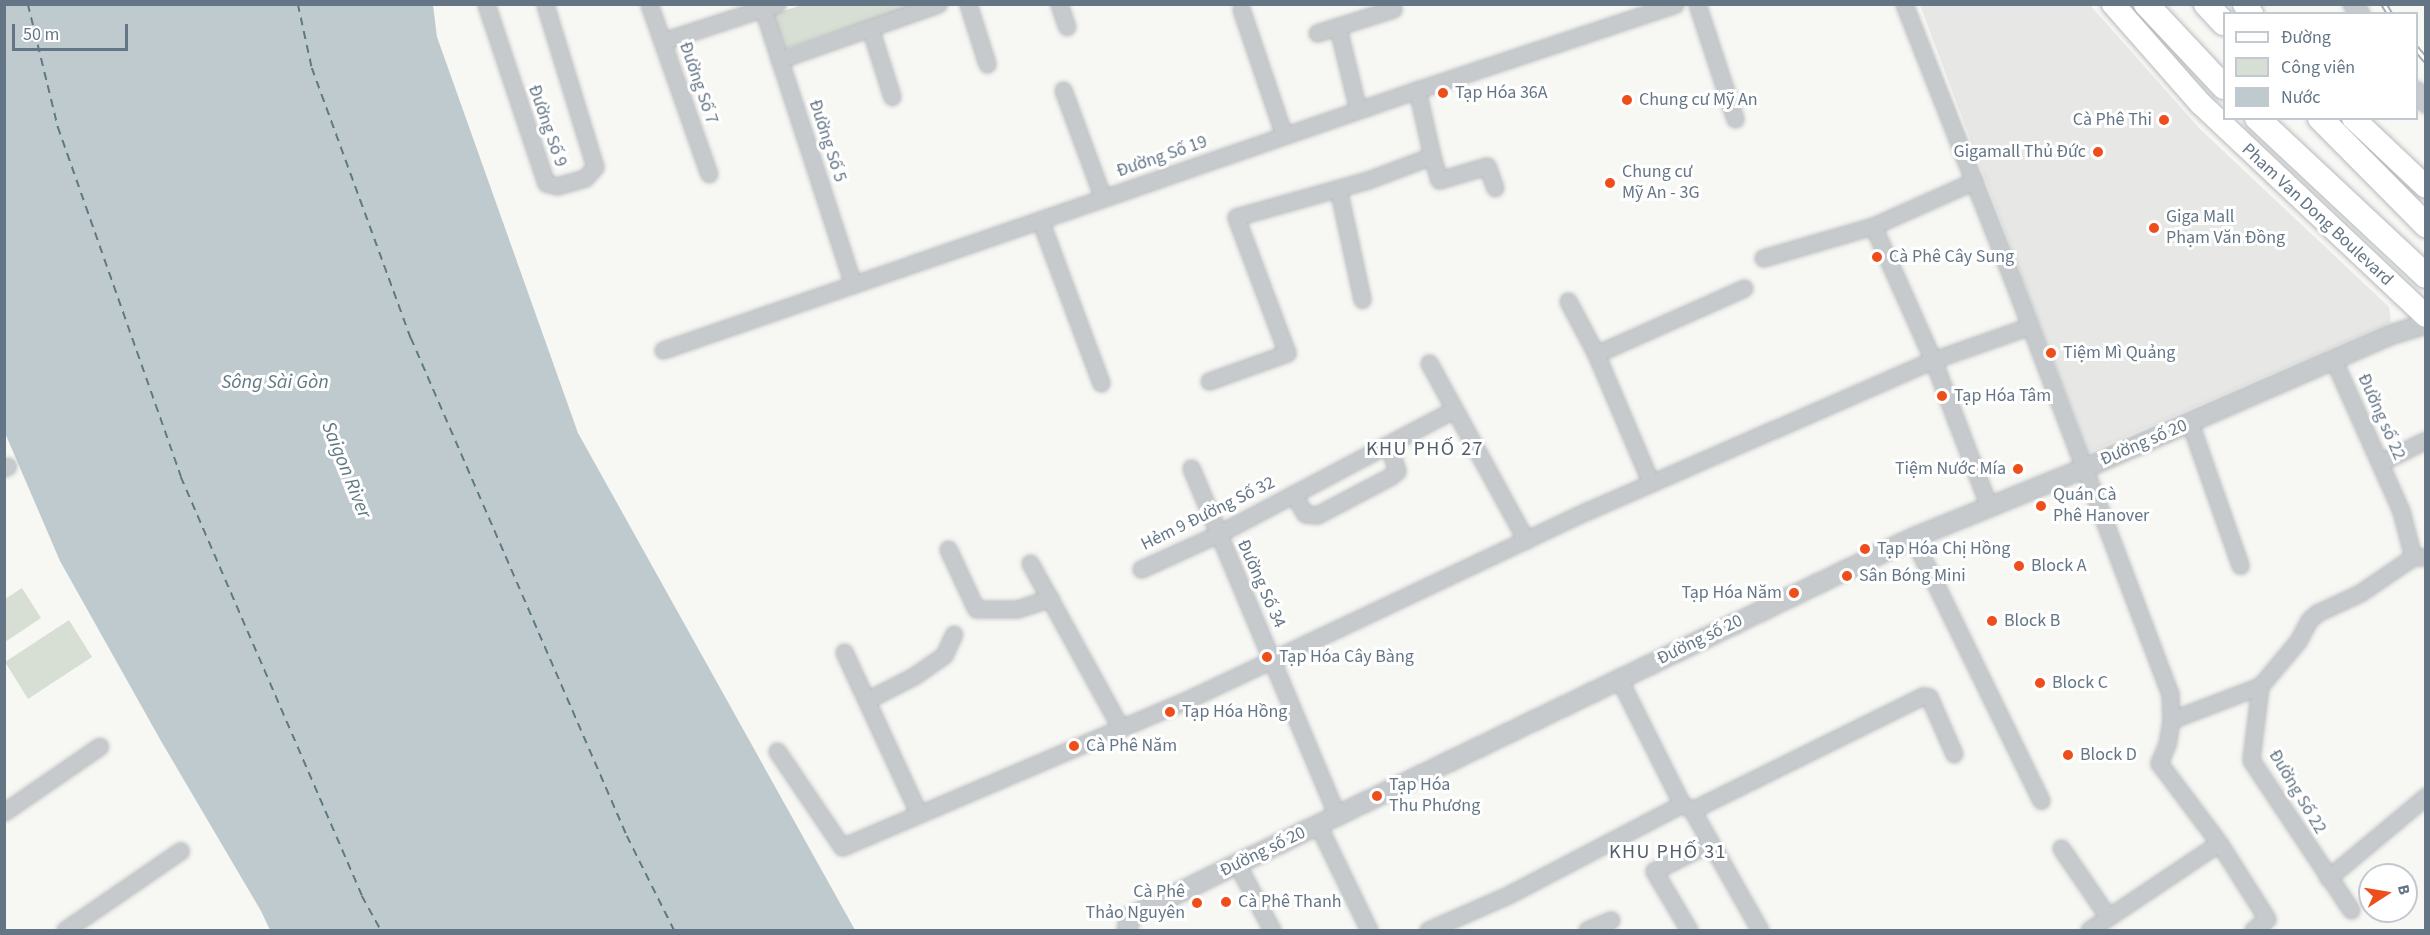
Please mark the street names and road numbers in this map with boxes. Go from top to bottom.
street label: Đường Số 7 [674,39,722,127]
street label: Đường Số 9 [523,82,571,170]
street label: Đường Số 5 [804,97,850,185]
street label: Đường Số 19 [1114,131,1210,183]
street label: Pham Van Dong Boulevard [2237,139,2397,291]
street label: Đường số 22 [2352,370,2410,464]
street label: Đường số 20 [2097,415,2191,471]
street label: Hẻm 9 Đường Số 32 [1138,472,1278,556]
street label: Đường Số 34 [1232,537,1290,631]
street label: Đường số 20 [1654,610,1746,670]
street label: Đường Số 22 [2263,746,2331,838]
street label: Đường số 20 [1217,822,1309,882]

